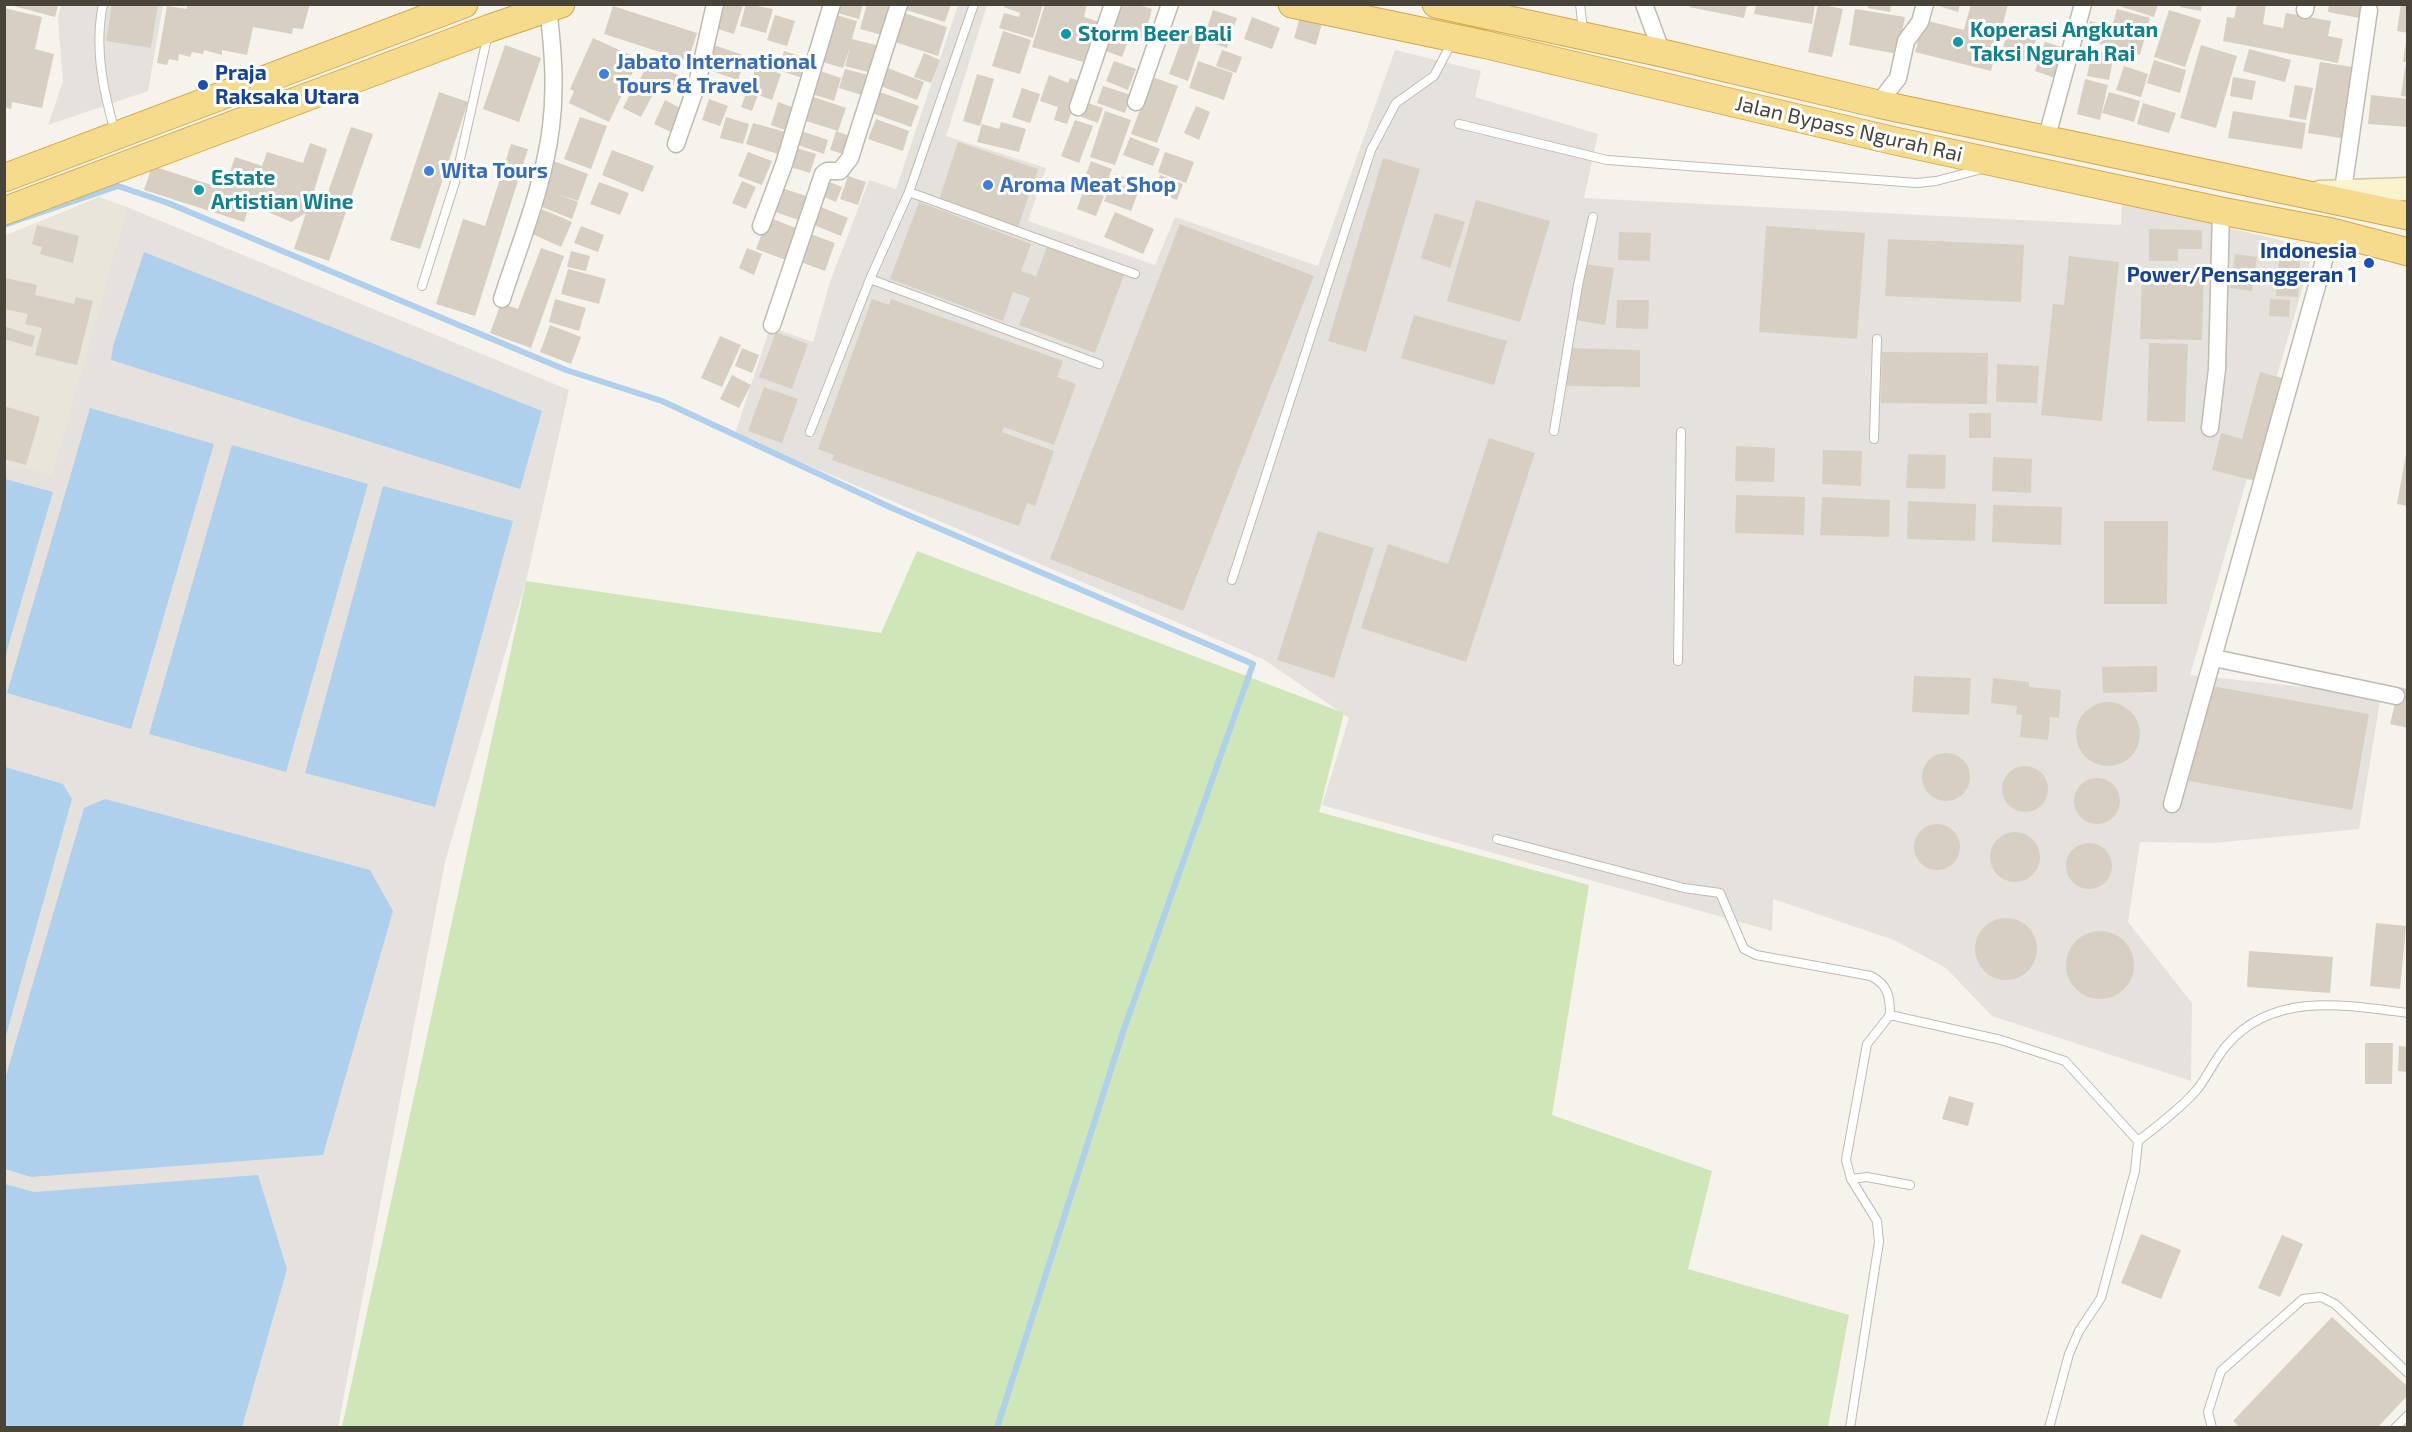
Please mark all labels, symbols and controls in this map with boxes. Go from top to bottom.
place label: Koperasi Angkutan Taksi Ngurah Rai [1970,17,2158,67]
place label: Storm Beer Bali [1078,21,1232,47]
marker: Storm Beer Bali [1059,27,1073,41]
marker: Koperasi Angkutan Taksi Ngurah Rai [1951,35,1965,49]
place label: Jabato International Tours & Travel [616,49,817,99]
place label: Praja Raksaka Utara [215,60,360,110]
marker: Jabato International Tours & Travel [597,67,611,81]
marker: Praja Raksaka Utara [196,78,210,92]
street label: Jalan Bypass Ngurah Rai [1733,91,1965,167]
place label: Wita Tours [441,158,548,184]
marker: Wita Tours [422,164,436,178]
place label: Estate Artistian Wine [211,165,354,215]
place label: Aroma Meat Shop [1000,172,1176,198]
marker: Aroma Meat Shop [981,178,995,192]
marker: Estate Artistian Wine [192,183,206,197]
place label: Indonesia Power/Pensanggeran 1 [2127,238,2357,288]
marker: Indonesia Power/Pensanggeran 1 [2362,256,2376,270]

